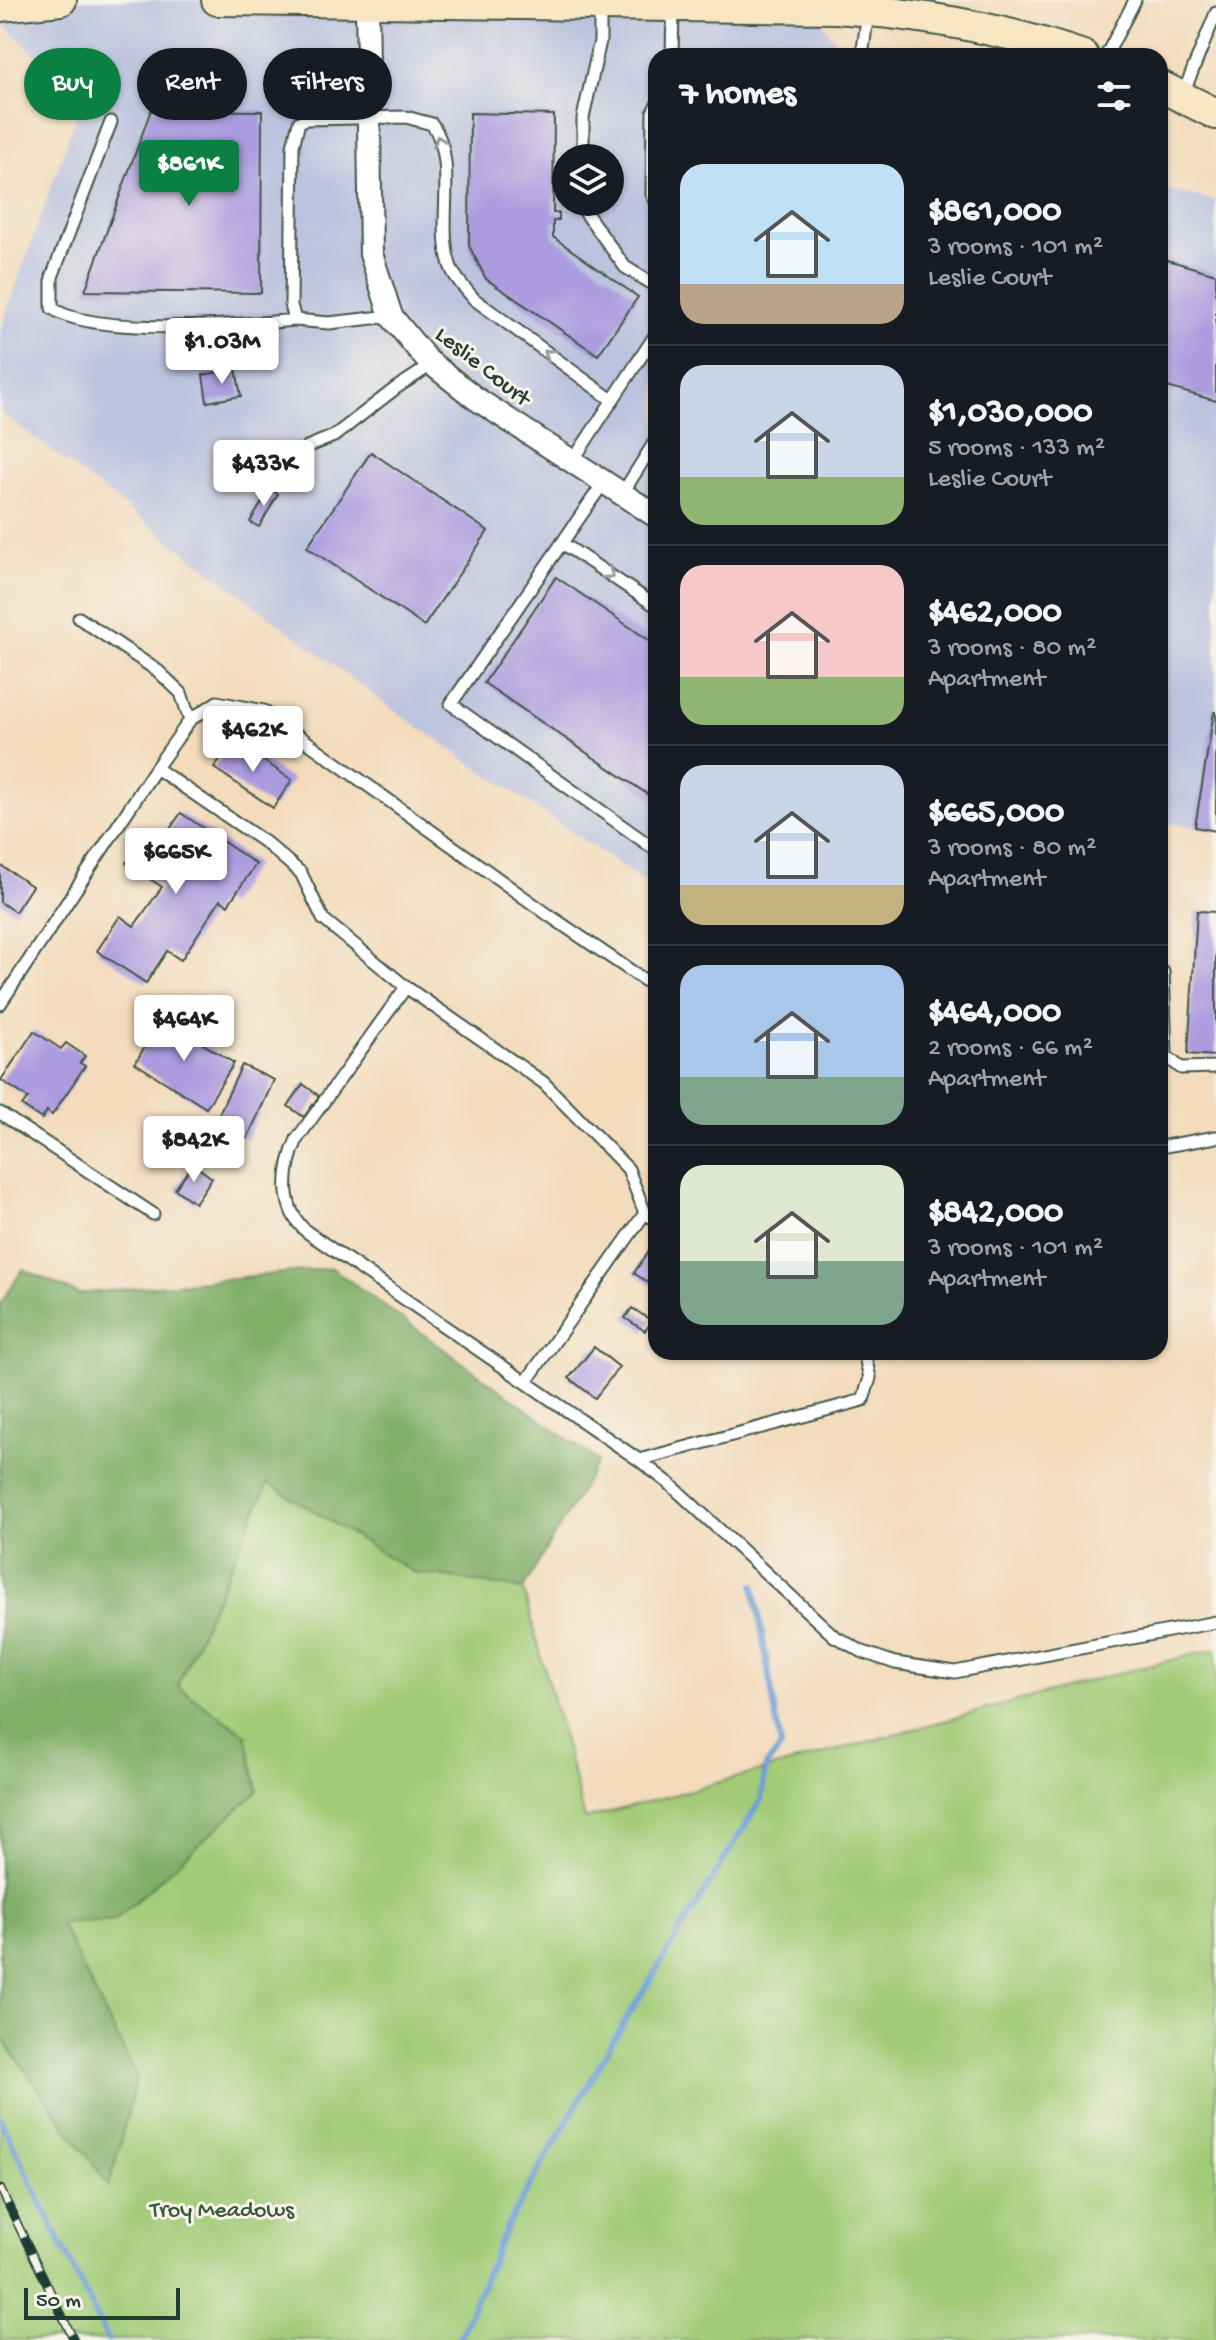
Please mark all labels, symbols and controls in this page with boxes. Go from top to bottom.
chip: Buy [24,48,121,120]
chip: Rent [137,48,247,120]
chip: Filters [263,48,392,120]
icon: filters [1092,74,1136,118]
text: 7 homes [680,76,796,116]
one-way arrow [433,135,449,149]
pin: $861K [133,140,245,208]
map controls [552,144,624,216]
button: layers [552,144,624,216]
text: $861K [157,150,221,181]
text: $861,000 [928,193,1061,233]
icon: home [744,196,840,292]
text: 3 rooms · 101 m² [928,233,1103,264]
text: Leslie Court [928,264,1051,295]
pin: $1.03M [157,318,287,386]
street label: Leslie Court [428,321,537,416]
text: $1.03M [184,328,260,359]
one-way arrow [544,350,558,364]
text: $1,030,000 [928,394,1093,434]
icon: home [744,397,840,493]
text: 5 rooms · 133 m² [928,434,1105,465]
pin: $433K [208,440,320,508]
text: $433K [231,450,297,481]
text: Leslie Court [928,465,1051,496]
one-way arrow [600,565,615,580]
text: $462,000 [928,594,1062,634]
icon: home [744,597,840,693]
text: 3 rooms · 80 m² [928,634,1096,665]
text: Apartment [928,665,1045,696]
pin: $462K [197,706,309,774]
text: $462K [221,716,285,747]
text: $665,000 [928,794,1064,834]
icon: home [744,797,840,893]
pin: $665K [120,828,232,896]
text: 3 rooms · 80 m² [928,834,1096,865]
text: $665K [143,838,209,869]
text: Apartment [928,865,1045,896]
text: $464,000 [928,994,1061,1034]
pin: $464K [128,995,240,1063]
icon: home [744,997,840,1093]
text: $464K [152,1005,216,1036]
text: 2 rooms · 66 m² [928,1034,1093,1065]
text: Apartment [928,1065,1045,1096]
pin: $842K [138,1116,250,1184]
text: $842K [161,1126,227,1157]
text: $842,000 [928,1194,1063,1234]
icon: home [744,1197,840,1293]
text: 3 rooms · 101 m² [928,1234,1103,1265]
text: Apartment [928,1265,1045,1296]
park label: Troy Meadows [148,2197,295,2226]
scale bar [24,2284,180,2320]
text: 50 m [36,2289,81,2315]

